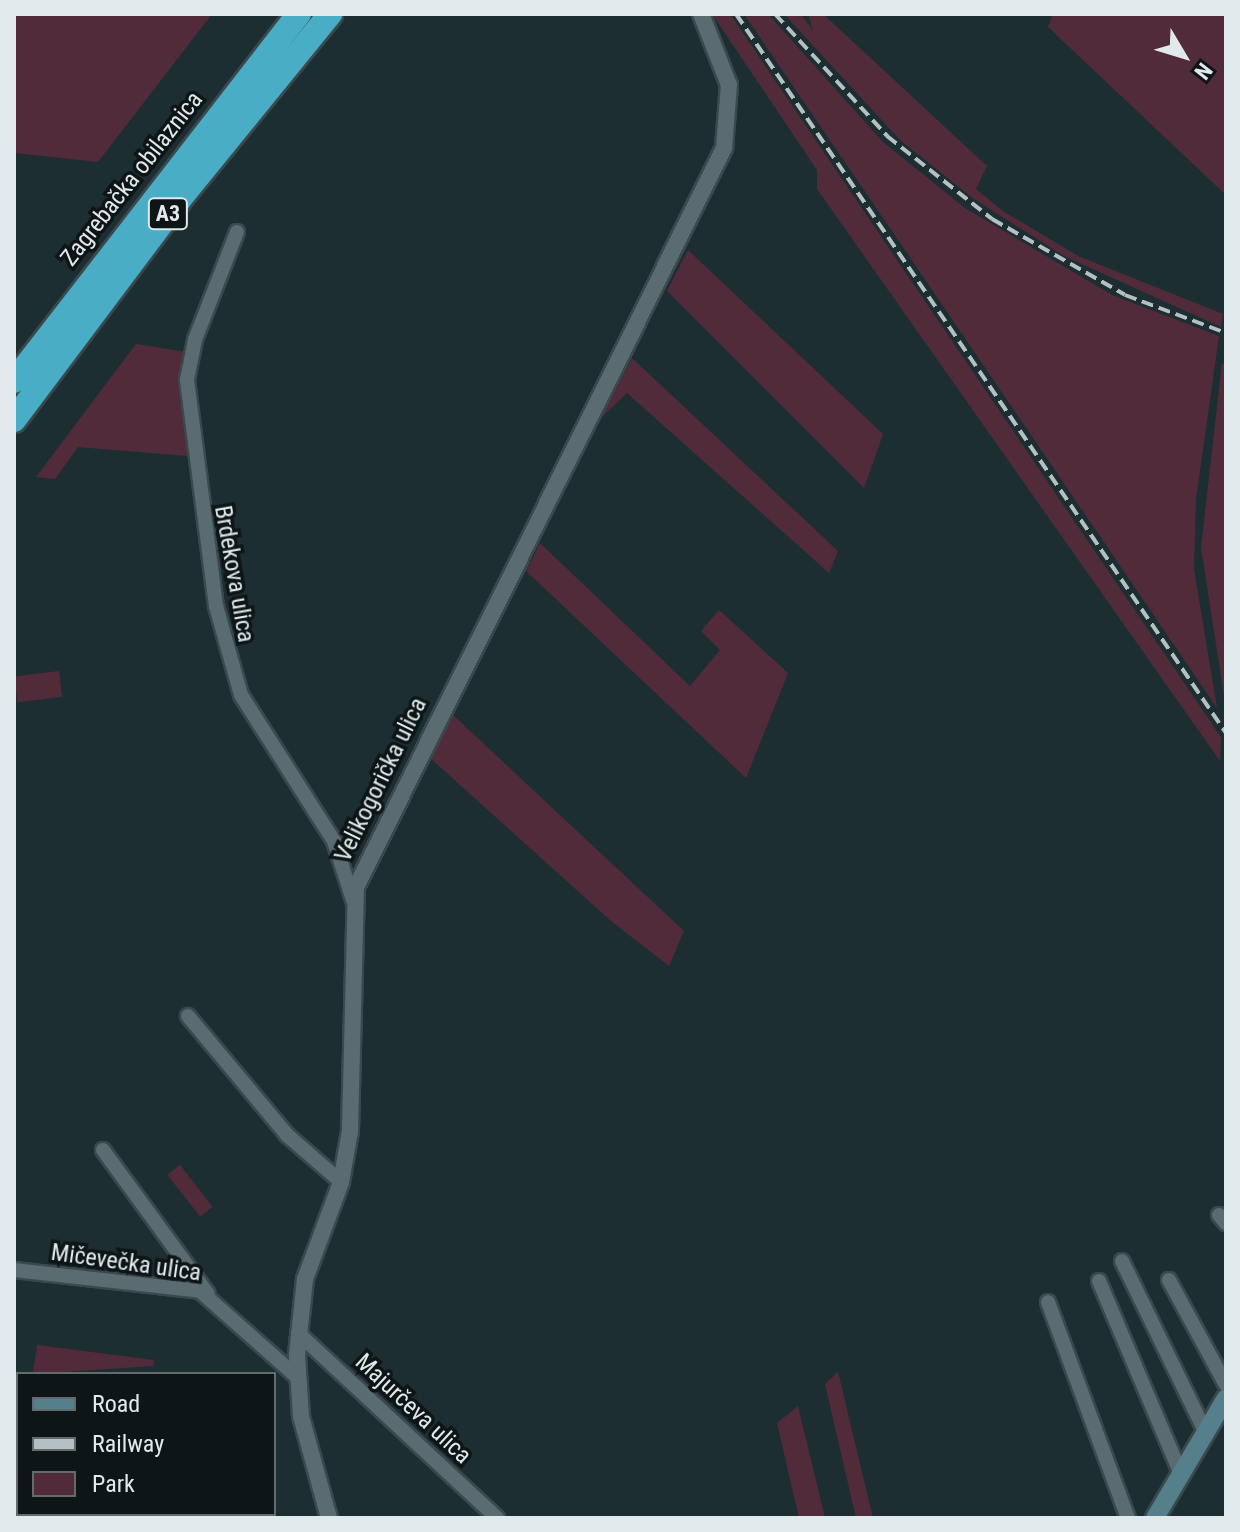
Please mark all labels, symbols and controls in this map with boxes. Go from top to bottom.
north arrow [1144,16,1224,96]
text: N [1189,58,1217,84]
street label: Zagrebačka obilaznica [55,86,209,272]
road number: A3 [146,196,190,232]
street label: Brdekova ulica [208,503,260,645]
street label: Velikogorička ulica [329,693,433,867]
street label: Mičevečka ulica [49,1238,203,1288]
street label: Majurčeva ulica [349,1348,477,1470]
legend [16,1372,276,1516]
text: Road [92,1390,140,1418]
text: Railway [92,1430,164,1458]
text: Park [92,1470,135,1498]

